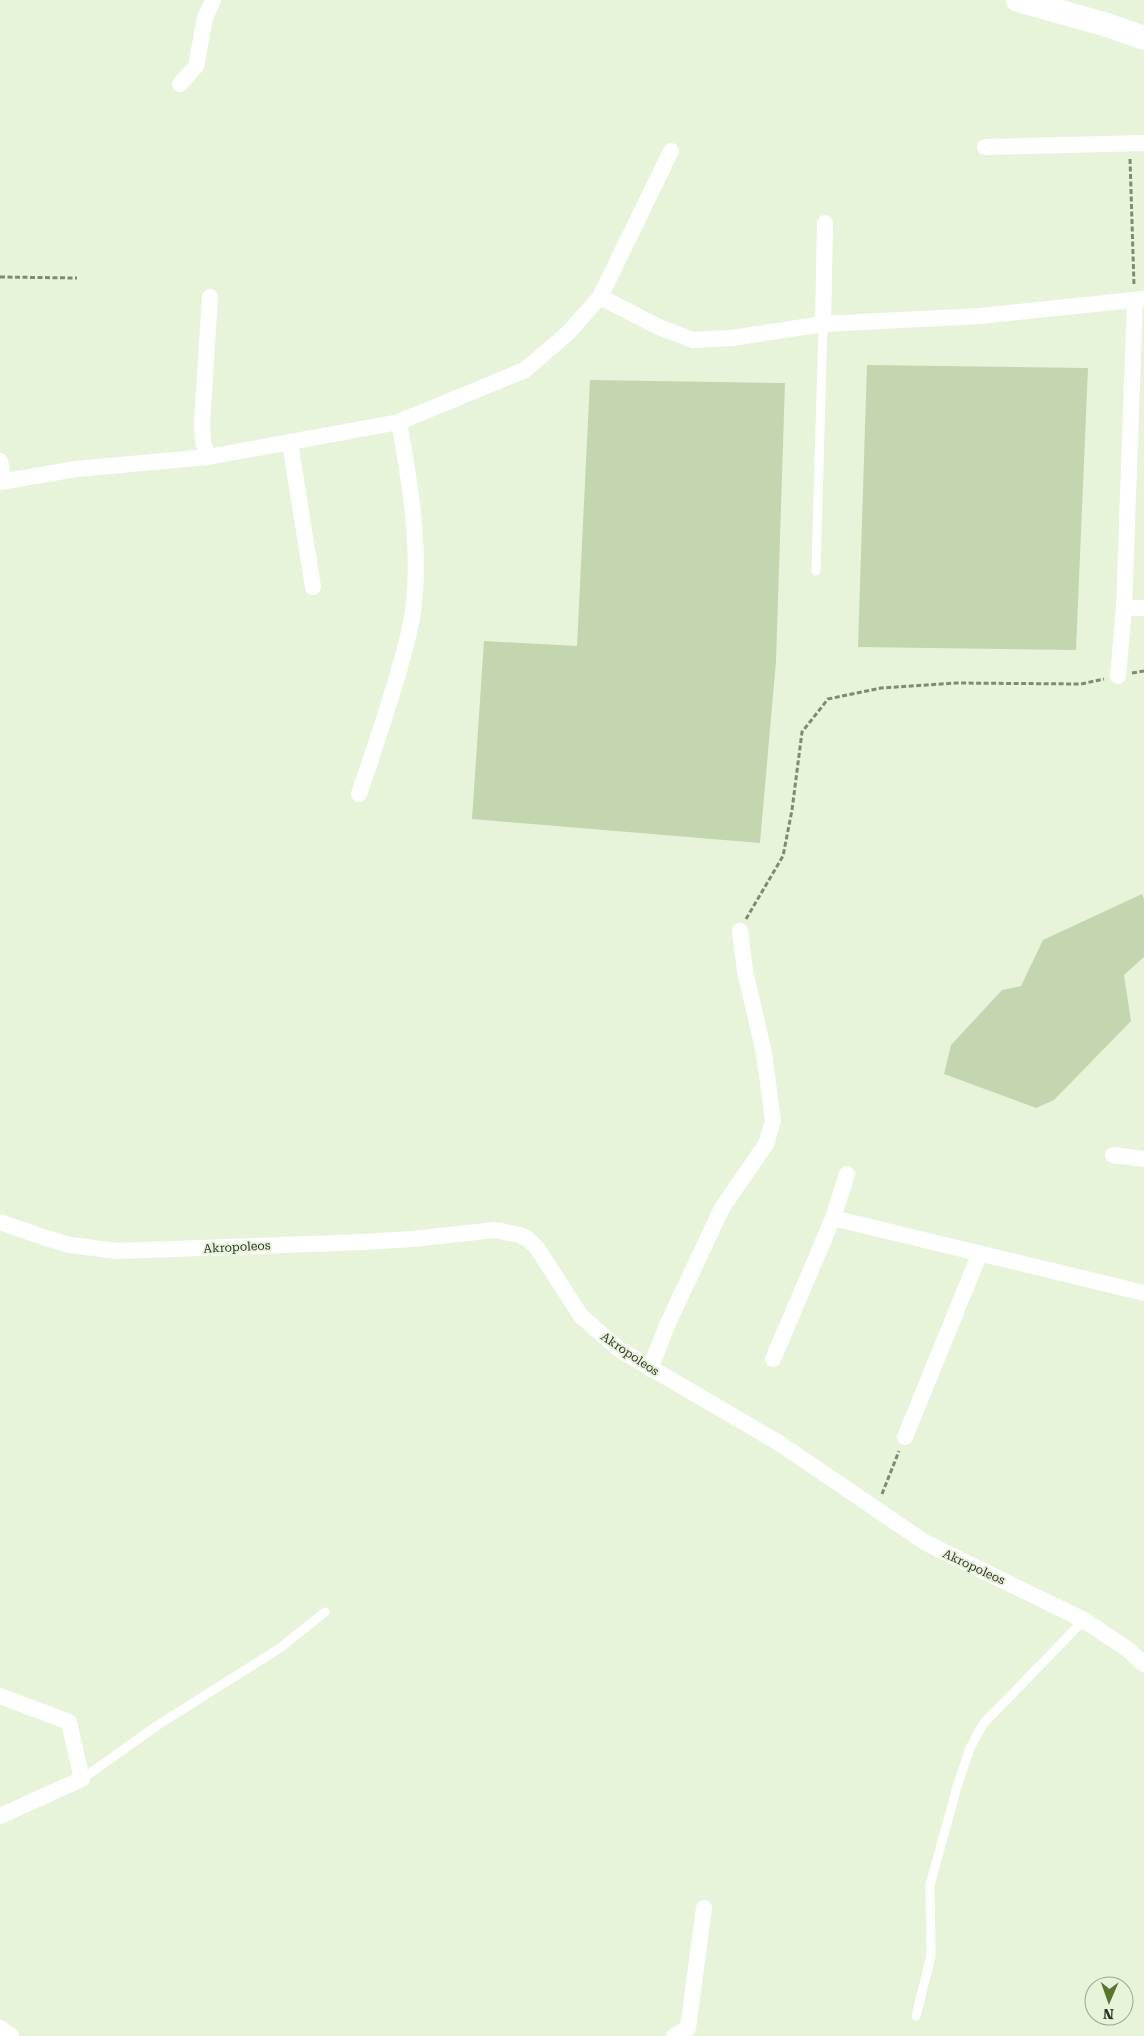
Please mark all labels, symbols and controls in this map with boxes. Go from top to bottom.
street label: Akropoleos [203,1238,271,1256]
street label: Akropoleos [598,1329,662,1379]
street label: Akropoleos [941,1546,1008,1588]
north arrow [1084,1976,1134,2026]
text: N [1103,2006,1114,2022]

